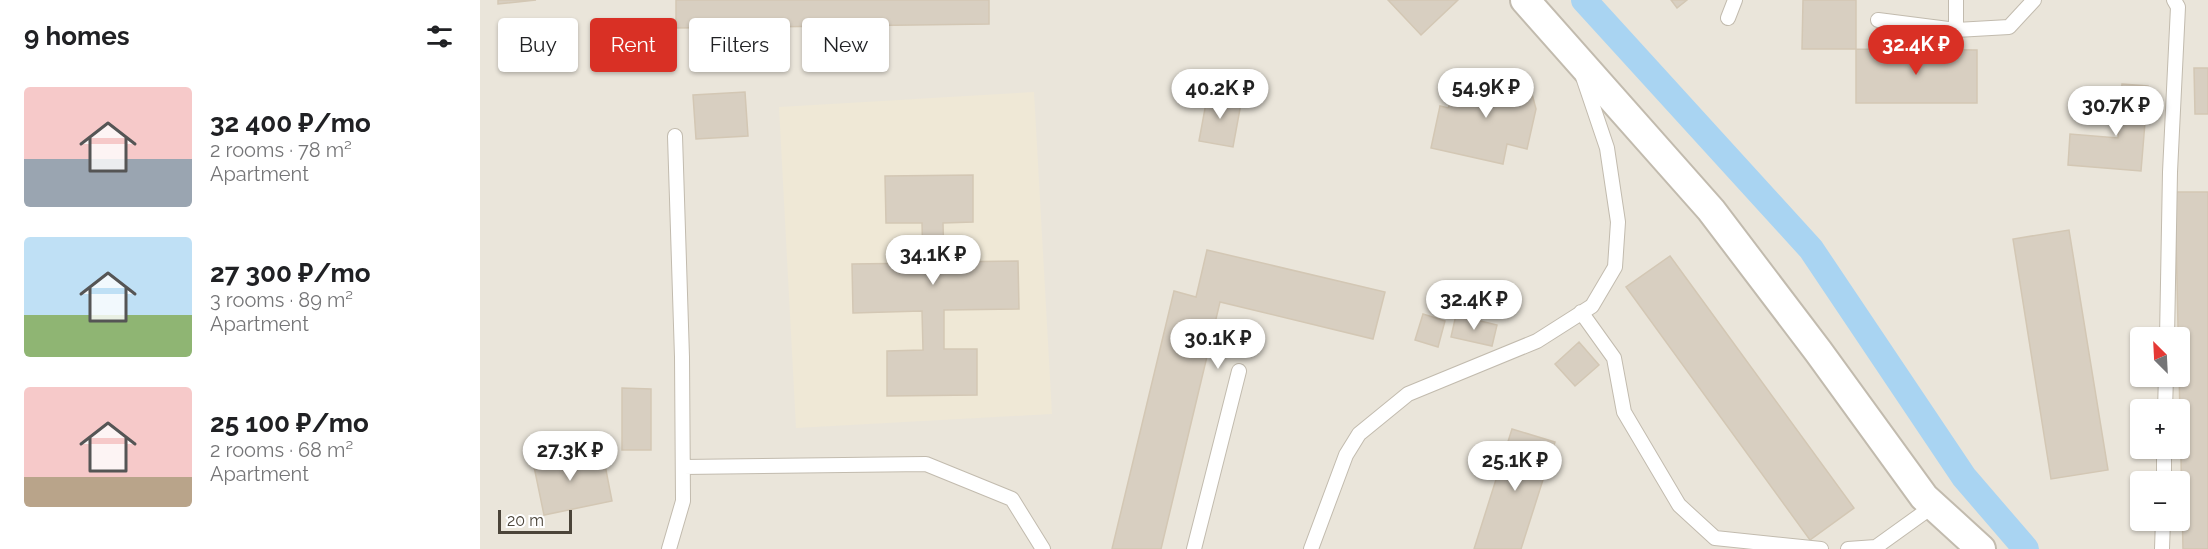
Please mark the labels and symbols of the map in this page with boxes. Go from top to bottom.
pin: 32.4K ₽ [1861,25,1971,76]
pin: 54.9K ₽ [1431,68,1541,119]
pin: 40.2K ₽ [1165,69,1275,120]
pin: 30.7K ₽ [2061,86,2171,137]
pin: 34.1K ₽ [878,235,988,286]
pin: 32.4K ₽ [1419,280,1529,331]
pin: 30.1K ₽ [1163,319,1273,370]
north arrow [2130,327,2190,387]
pin: 27.3K ₽ [515,431,625,482]
pin: 25.1K ₽ [1460,441,1570,492]
scale bar [498,507,572,534]

